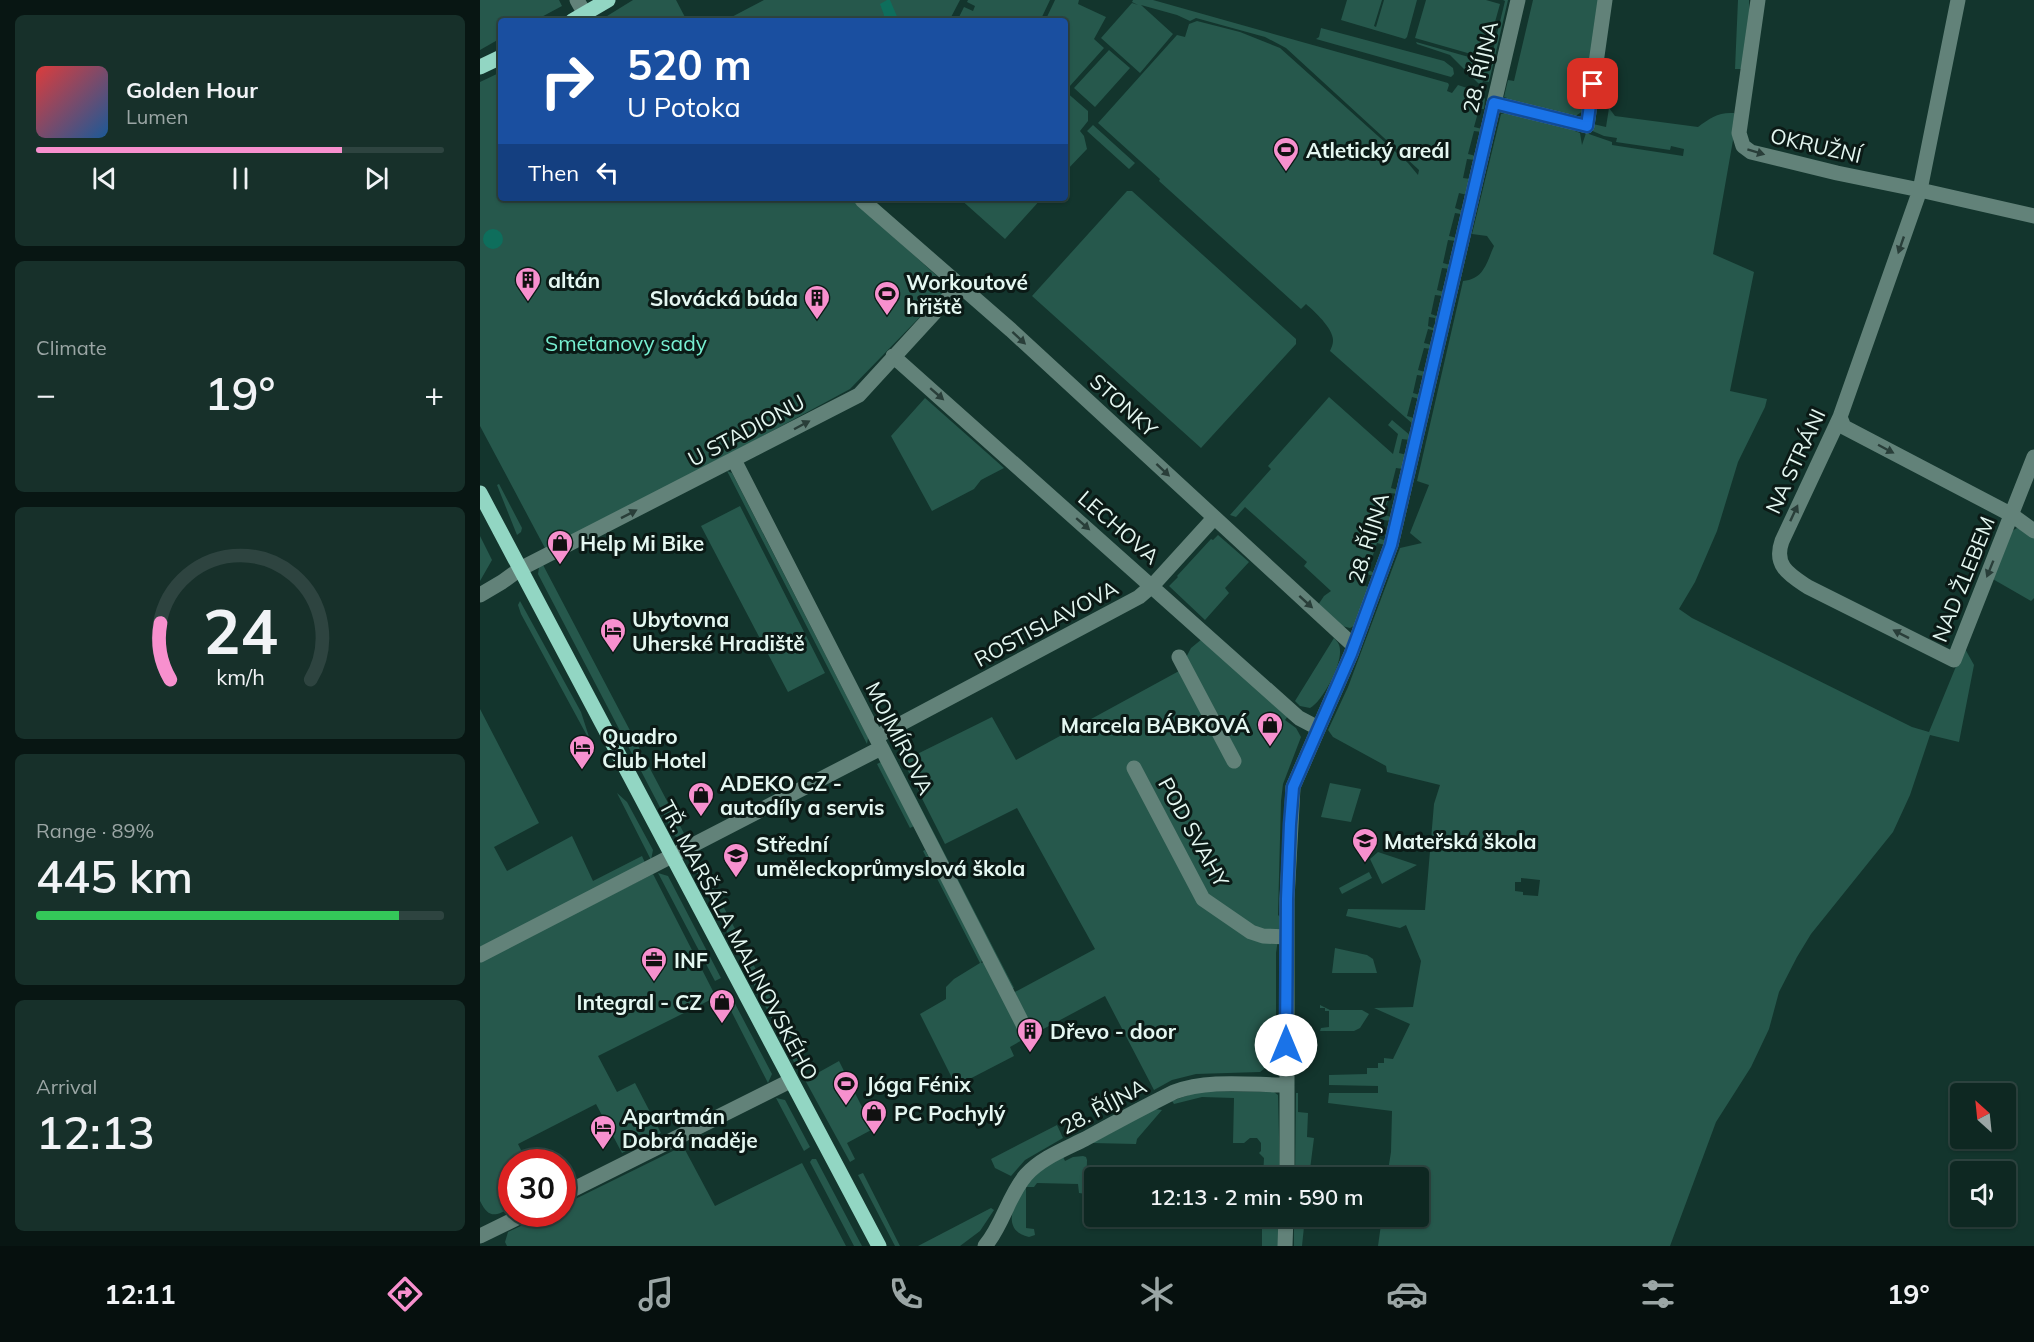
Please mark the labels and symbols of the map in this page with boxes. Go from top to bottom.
street label: 28. ŘÍJNA [1457,18,1503,115]
pin [1567,58,1618,109]
street label: OKRUŽNÍ [1768,122,1866,168]
sports icon: Atletický areál [1271,135,1301,173]
place label: Atletický areál [1306,137,1450,163]
one-way arrow [1747,148,1765,157]
one-way arrow [1895,236,1905,254]
building icon: altán [513,265,543,303]
place label: altán [548,267,600,293]
place label: Workoutové hřiště [906,269,1028,319]
sports icon: Workoutové hřiště [872,279,902,317]
building icon: Slovácká búda [802,283,832,321]
place label: Slovácká búda [650,285,798,311]
park label: Smetanovy sady [545,330,707,356]
one-way arrow [1012,331,1027,345]
street label: STONKY [1085,368,1163,442]
one-way arrow [929,387,944,400]
street label: U STADIONU [683,388,809,472]
street label: NA STRÁNI [1759,404,1831,518]
one-way arrow [794,420,811,430]
one-way arrow [1878,444,1895,454]
one-way arrow [1155,463,1170,476]
street label: LECHOVA [1073,485,1165,570]
street label: 28. ŘÍJNA [1342,489,1394,587]
one-way arrow [1790,504,1799,521]
one-way arrow [620,510,637,519]
street label: NAD ŽLEBEM [1926,512,2000,646]
one-way arrow [1075,517,1090,530]
shop icon: Help Mi Bike [545,528,575,566]
place label: Help Mi Bike [580,530,704,556]
one-way arrow [1985,560,1994,578]
street label: ROSTISLAVOVA [970,574,1123,672]
one-way arrow [1299,595,1314,609]
place label: Ubytovna Uherské Hradiště [632,606,805,656]
hotel icon: Ubytovna Uherské Hradiště [598,616,628,654]
one-way arrow [1893,629,1910,638]
street label: MOJMÍROVA [860,677,940,799]
shop icon: Marcela BÁBKOVÁ [1255,710,1285,748]
place label: Marcela BÁBKOVÁ [1061,712,1250,738]
place label: Quadro Club Hotel [602,723,707,773]
hotel icon: Quadro Club Hotel [567,733,597,771]
place label: ADEKO CZ - autodíly a servis [720,770,885,820]
street label: POD SVAHY [1153,773,1235,892]
shop icon: ADEKO CZ - autodíly a servis [686,780,716,818]
street label: TŘ. MARŠÁLA MALINOVSKÉHO [654,796,824,1084]
school or university icon: Mateřská škola [1350,826,1380,864]
place label: Mateřská škola [1384,828,1537,854]
place label: Střední uměleckoprůmyslová škola [756,831,1025,881]
school or university icon: Střední uměleckoprůmyslová škola [721,841,751,879]
office icon: INF [639,945,669,983]
place label: INF [674,947,708,973]
shop icon: Integral - CZ [707,987,737,1025]
place label: Integral - CZ [577,989,702,1015]
position arrow [1254,1013,1318,1077]
building icon: Dřevo - door [1015,1016,1045,1054]
place label: Dřevo - door [1050,1018,1177,1044]
sports icon: Jóga Fénix [831,1069,861,1107]
place label: Jóga Fénix [866,1071,971,1097]
street label: 28. ŘÍJNA [1056,1072,1151,1139]
north arrow [1950,1083,2016,1149]
shop icon: PC Pochylý [859,1098,889,1136]
place label: PC Pochylý [894,1100,1006,1126]
place label: Apartmán Dobrá naděje [622,1103,758,1153]
hotel icon: Apartmán Dobrá naděje [588,1113,618,1151]
speed limit sign: 30 [498,1149,576,1227]

